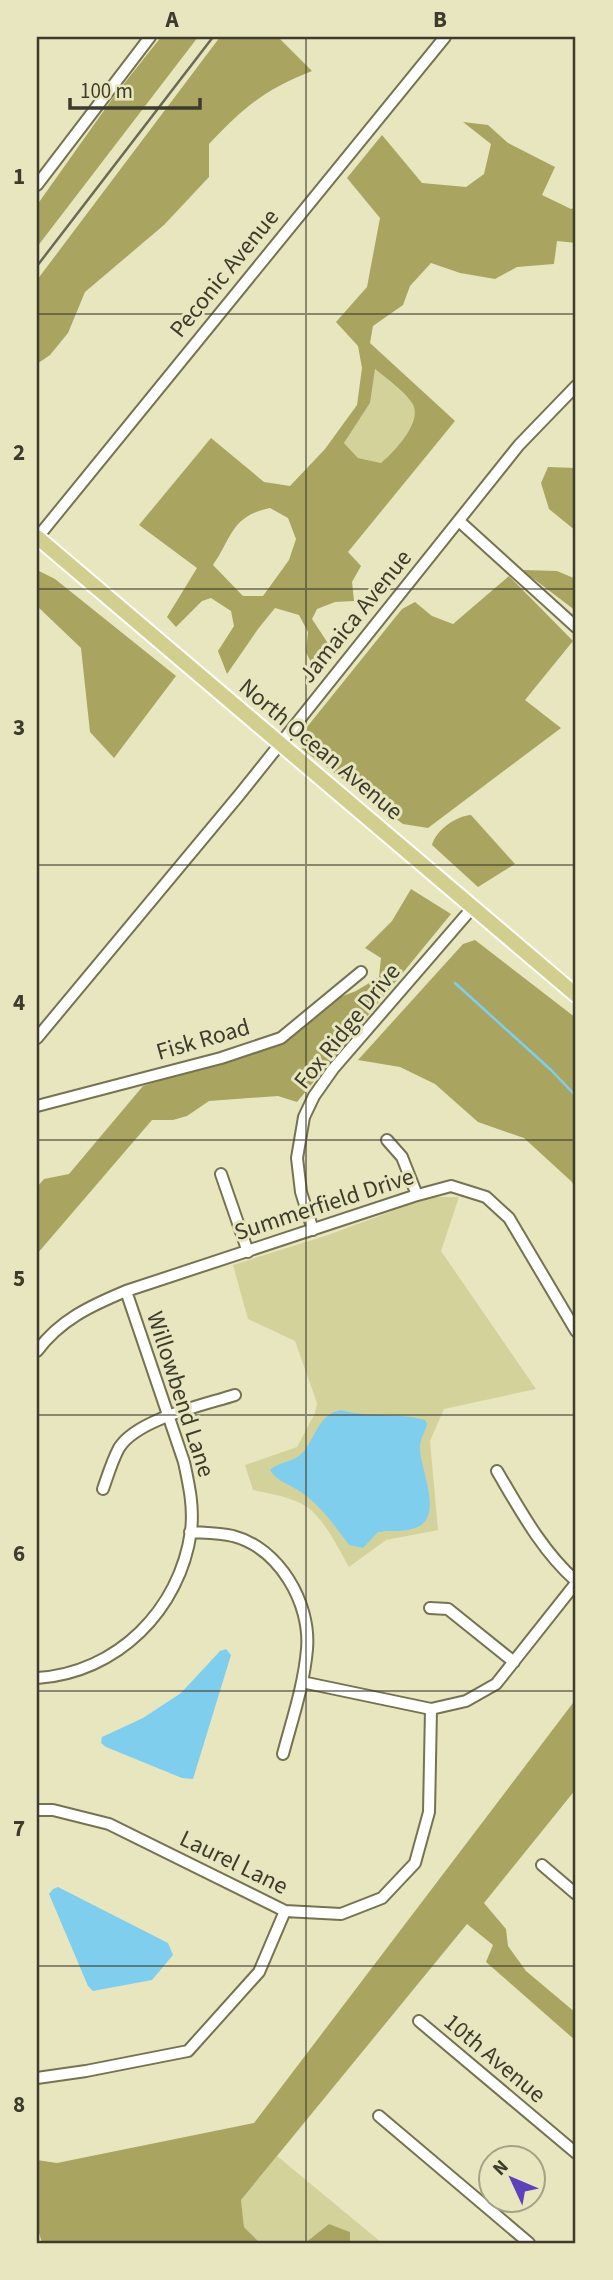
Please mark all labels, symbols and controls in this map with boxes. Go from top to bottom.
text: A [164,3,179,36]
text: B [433,3,447,36]
scale bar [70,66,200,110]
text: 100 m [80,76,133,106]
text: 1 [13,160,25,193]
street label: Peconic Avenue [161,201,287,345]
text: 2 [13,436,25,469]
street label: Jamaica Avenue [290,542,420,691]
street label: North Ocean Avenue [231,670,410,829]
text: 3 [13,711,25,744]
street label: Fox Ridge Drive [286,956,409,1097]
text: 4 [13,986,25,1019]
street label: Fisk Road [152,1009,254,1070]
street label: Summerfield Drive [230,1159,418,1250]
text: 5 [13,1262,25,1295]
street label: Willowbend Lane [137,1307,224,1482]
text: 6 [13,1537,25,1570]
text: 7 [13,1812,25,1845]
street label: Laurel Lane [174,1821,294,1904]
street label: 10th Avenue [436,2005,553,2112]
text: 8 [13,2088,25,2121]
north arrow [476,2144,546,2214]
text: N [487,2154,515,2182]

